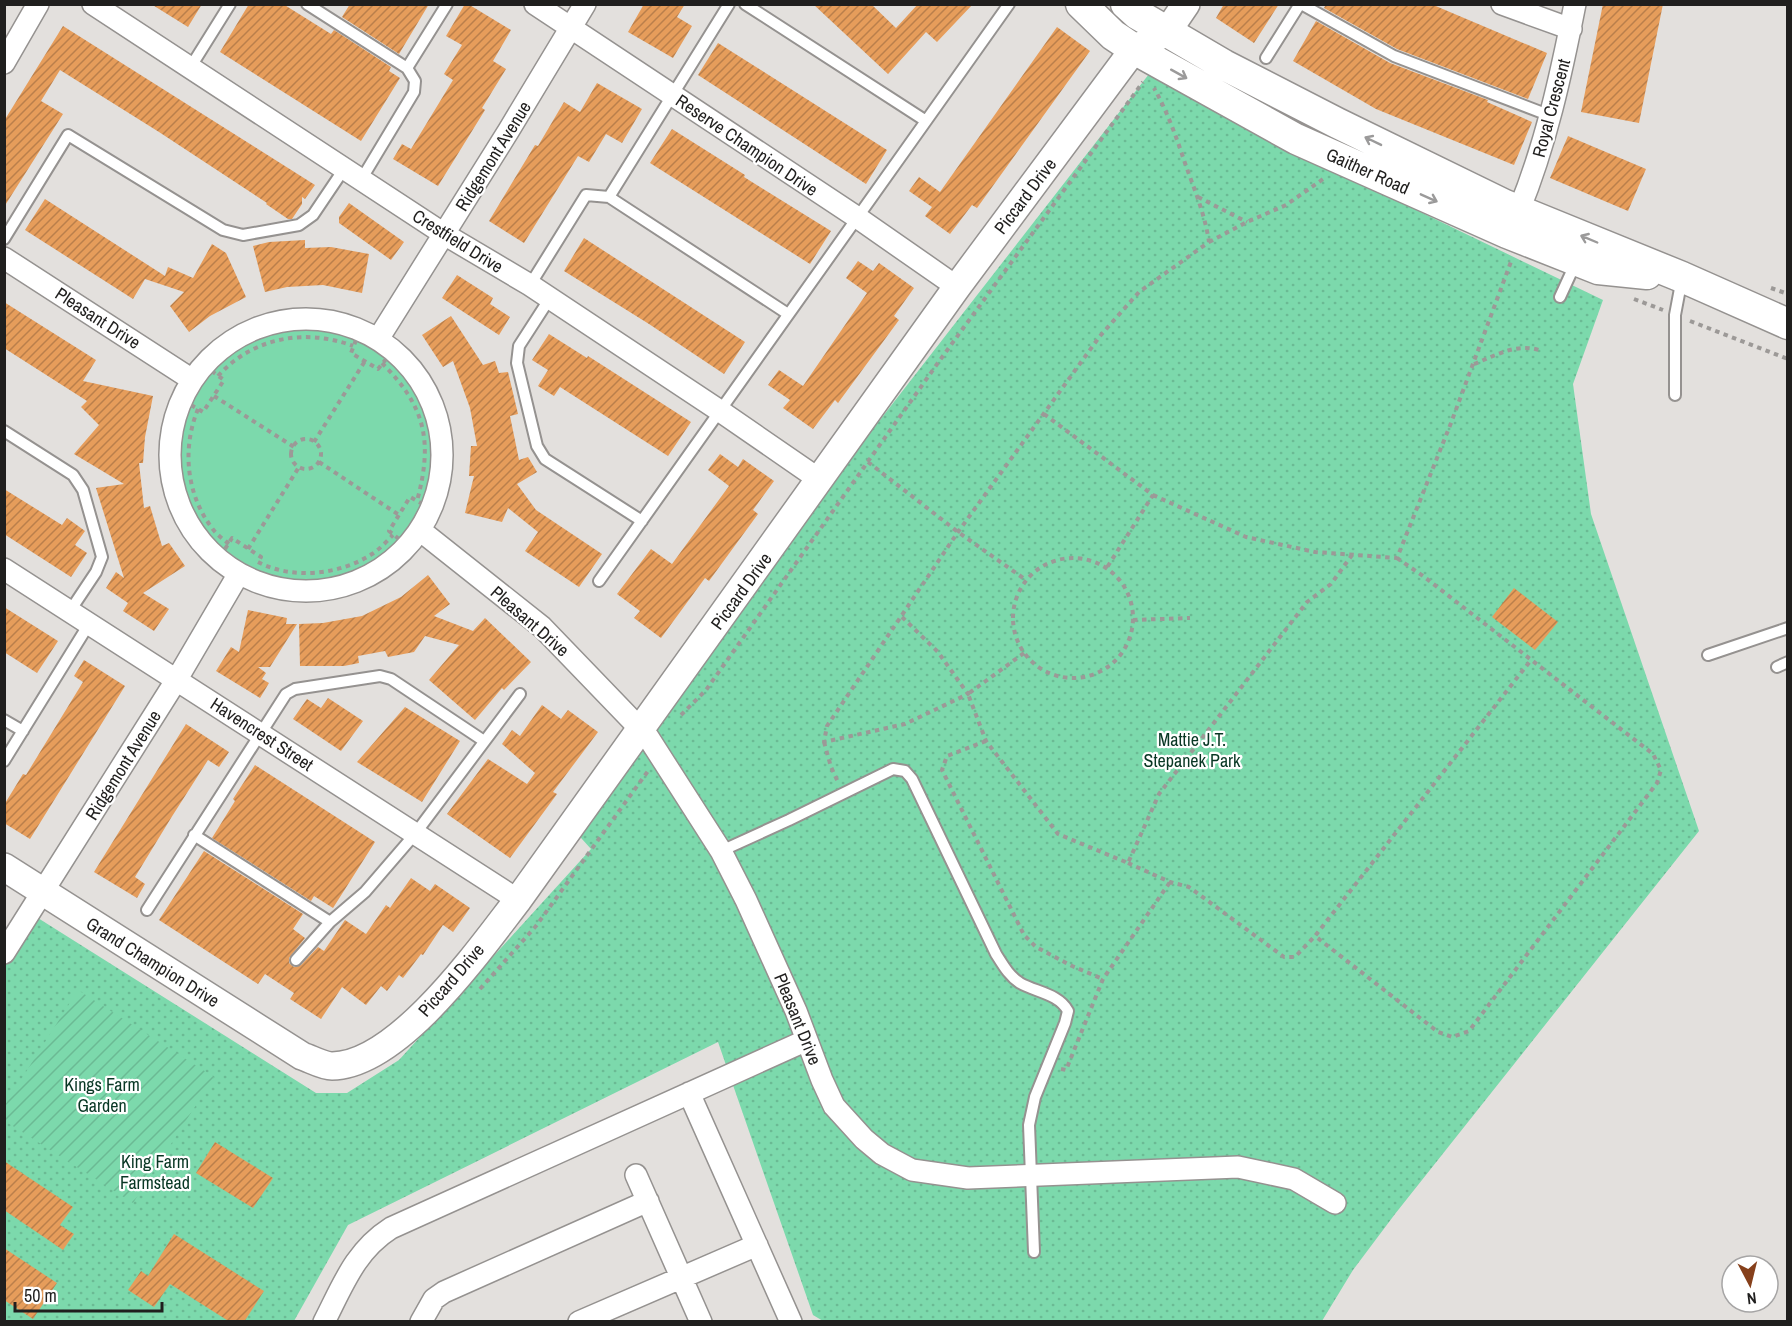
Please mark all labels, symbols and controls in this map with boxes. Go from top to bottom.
street label: Royal Crescent [1526,56,1576,160]
one-way arrow [1170,68,1187,80]
street label: Reserve Champion Drive [671,88,823,202]
street label: Ridgemont Avenue [449,96,537,216]
one-way arrow [1365,134,1383,146]
street label: Gaither Road [1322,142,1414,200]
street label: Piccard Drive [988,153,1062,239]
one-way arrow [1419,193,1438,204]
street label: Crestfield Drive [408,203,508,279]
one-way arrow [1580,233,1599,244]
street label: Pleasant Drive [51,281,145,355]
street label: Piccard Drive [705,547,777,635]
street label: Pleasant Drive [485,580,575,662]
street label: Havencrest Street [206,691,318,777]
street label: Ridgemont Avenue [79,705,167,825]
park label: Mattie J.T. Stepanek Park [1144,727,1241,773]
street label: Grand Champion Drive [82,911,224,1013]
street label: Piccard Drive [412,938,490,1022]
street label: Pleasant Drive [768,969,828,1069]
park label: Kings Farm Garden [64,1072,140,1118]
park label: King Farm Farmstead [120,1149,190,1195]
north arrow [1720,1254,1780,1314]
scale bar [15,1275,162,1313]
text: 50 m [24,1283,57,1308]
text: N [1746,1287,1758,1310]

